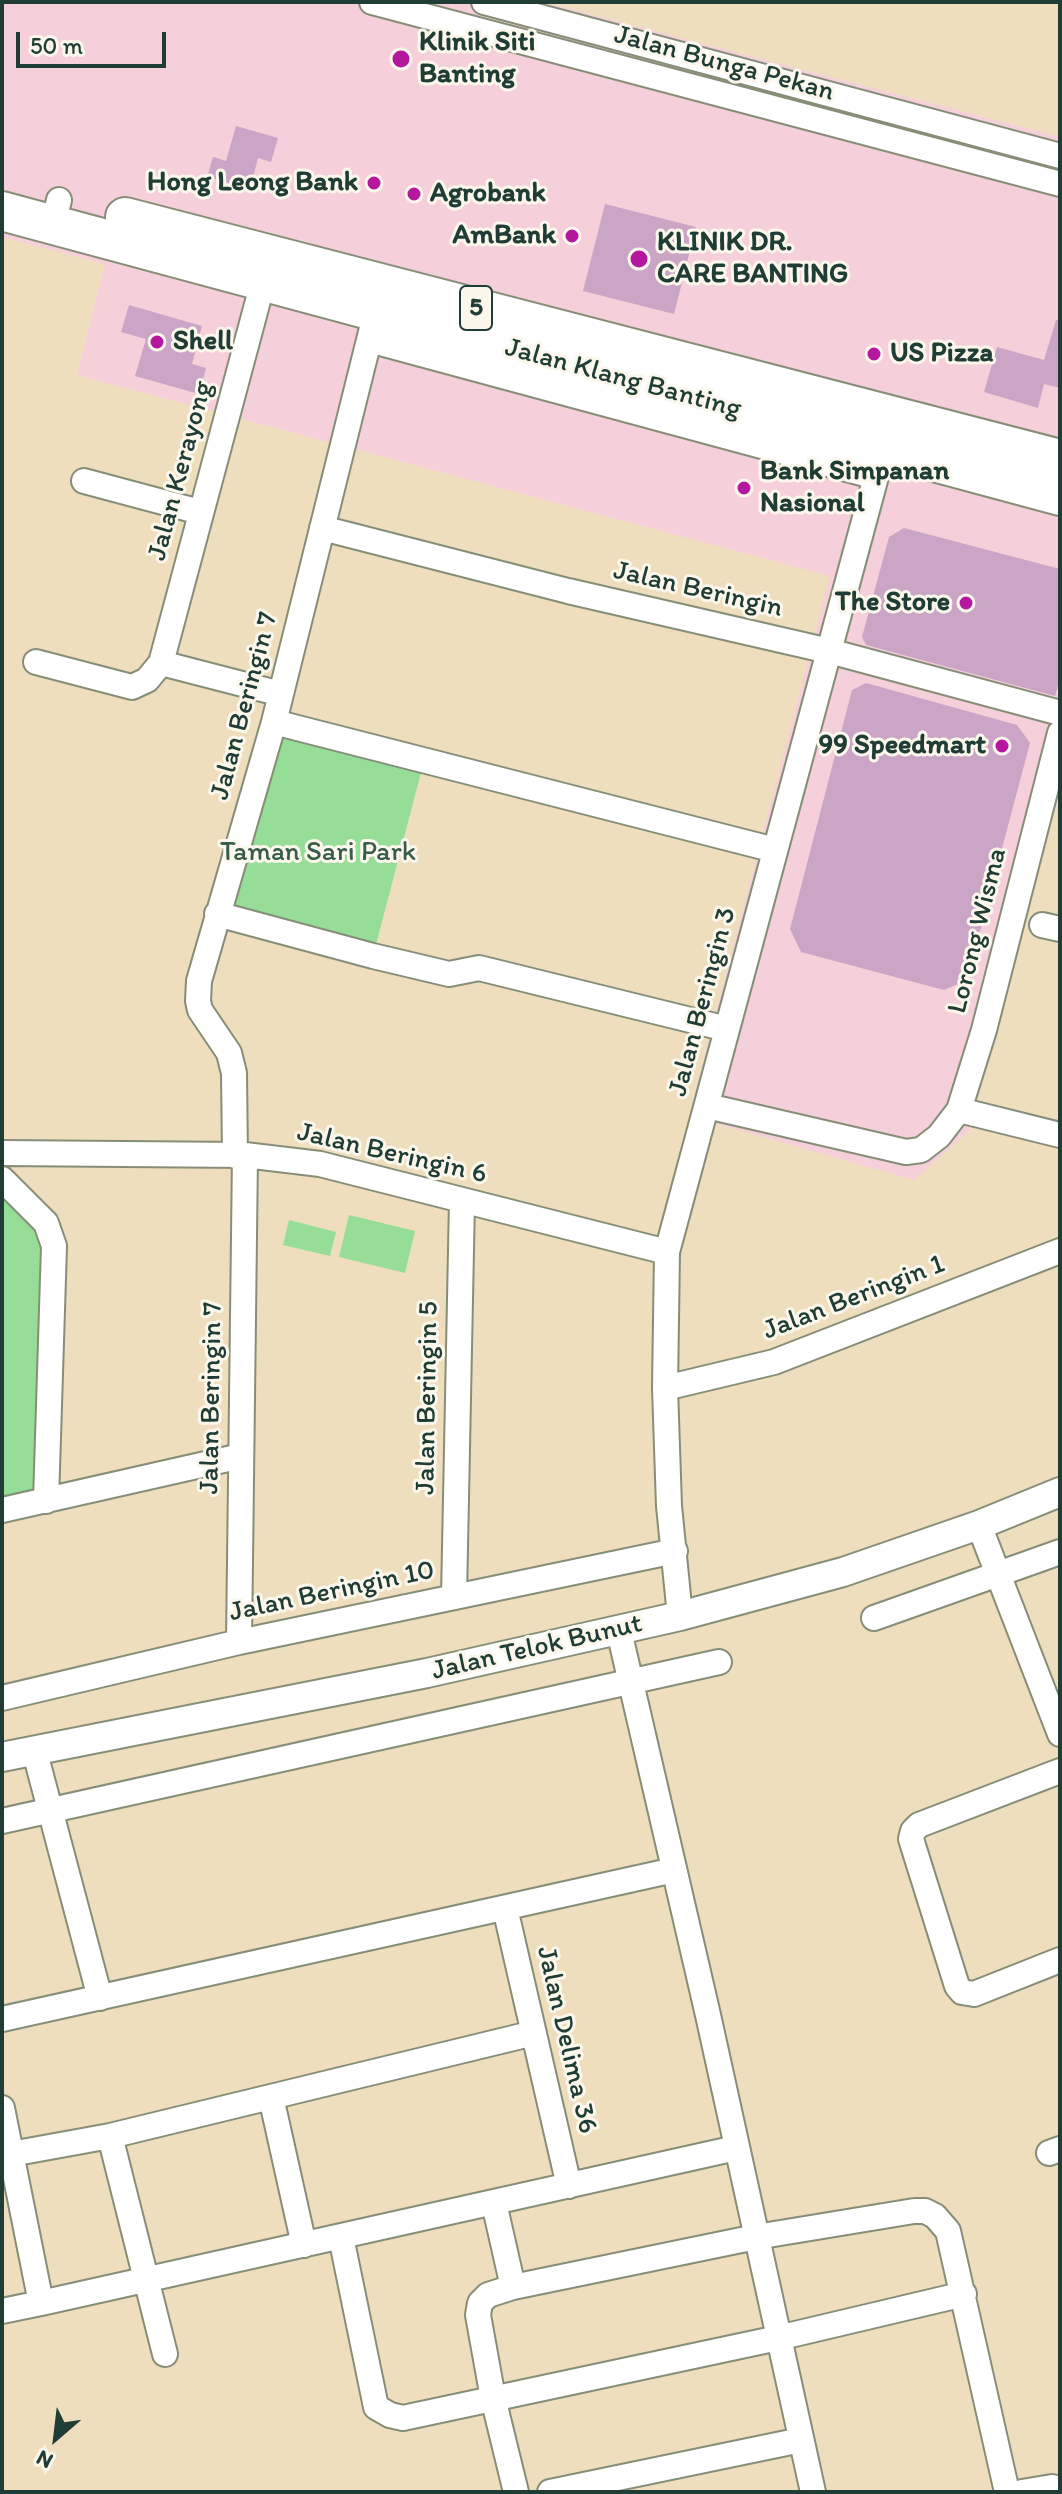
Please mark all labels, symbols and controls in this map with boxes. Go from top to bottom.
scale bar [20,16,170,66]
street label: Jalan Bunga Pekan [611,19,837,109]
place label: Klinik Siti Banting [419,26,535,92]
text: 50 m [30,31,83,60]
marker: Klinik Siti Banting [390,48,412,70]
place label: Hong Leong Bank [147,166,358,200]
marker: Hong Leong Bank [365,174,383,192]
place label: Agrobank [430,177,546,211]
marker: Agrobank [405,185,423,203]
place label: AmBank [452,219,556,253]
place label: KLINIK DR. CARE BANTING [657,226,848,292]
marker: AmBank [563,227,581,245]
marker: KLINIK DR. CARE BANTING [628,248,650,270]
road number: 5 [460,286,492,330]
place label: Shell [173,325,233,359]
street label: Jalan Klang Banting [501,331,745,427]
marker: Shell [148,333,166,351]
place label: US Pizza [890,337,993,371]
marker: US Pizza [865,345,883,363]
street label: Jalan Kerayong [141,378,221,564]
place label: Bank Simpanan Nasional [760,455,949,521]
marker: Bank Simpanan Nasional [735,479,753,497]
street label: Jalan Beringin [610,554,786,626]
place label: The Store [835,586,950,620]
marker: The Store [957,594,975,612]
street label: Jalan Beringin 7 [204,609,286,803]
place label: 99 Speedmart [819,729,986,763]
marker: 99 Speedmart [993,737,1011,755]
park label: Taman Sari Park [220,836,416,870]
street label: Lorong Wisma [941,845,1015,1017]
street label: Jalan Beringin 3 [662,904,744,1100]
street label: Jalan Beringin 6 [294,1116,490,1192]
street label: Jalan Beringin 1 [758,1248,950,1348]
street label: Jalan Beringin 7 [194,1301,230,1495]
street label: Jalan Beringin 5 [410,1301,446,1495]
street label: Jalan Beringin 10 [226,1554,438,1630]
street label: Jalan Telok Bunut [429,1607,645,1689]
street label: Jalan Delima 36 [528,1943,604,2137]
north arrow [16,2398,96,2478]
text: N [32,2444,57,2475]

